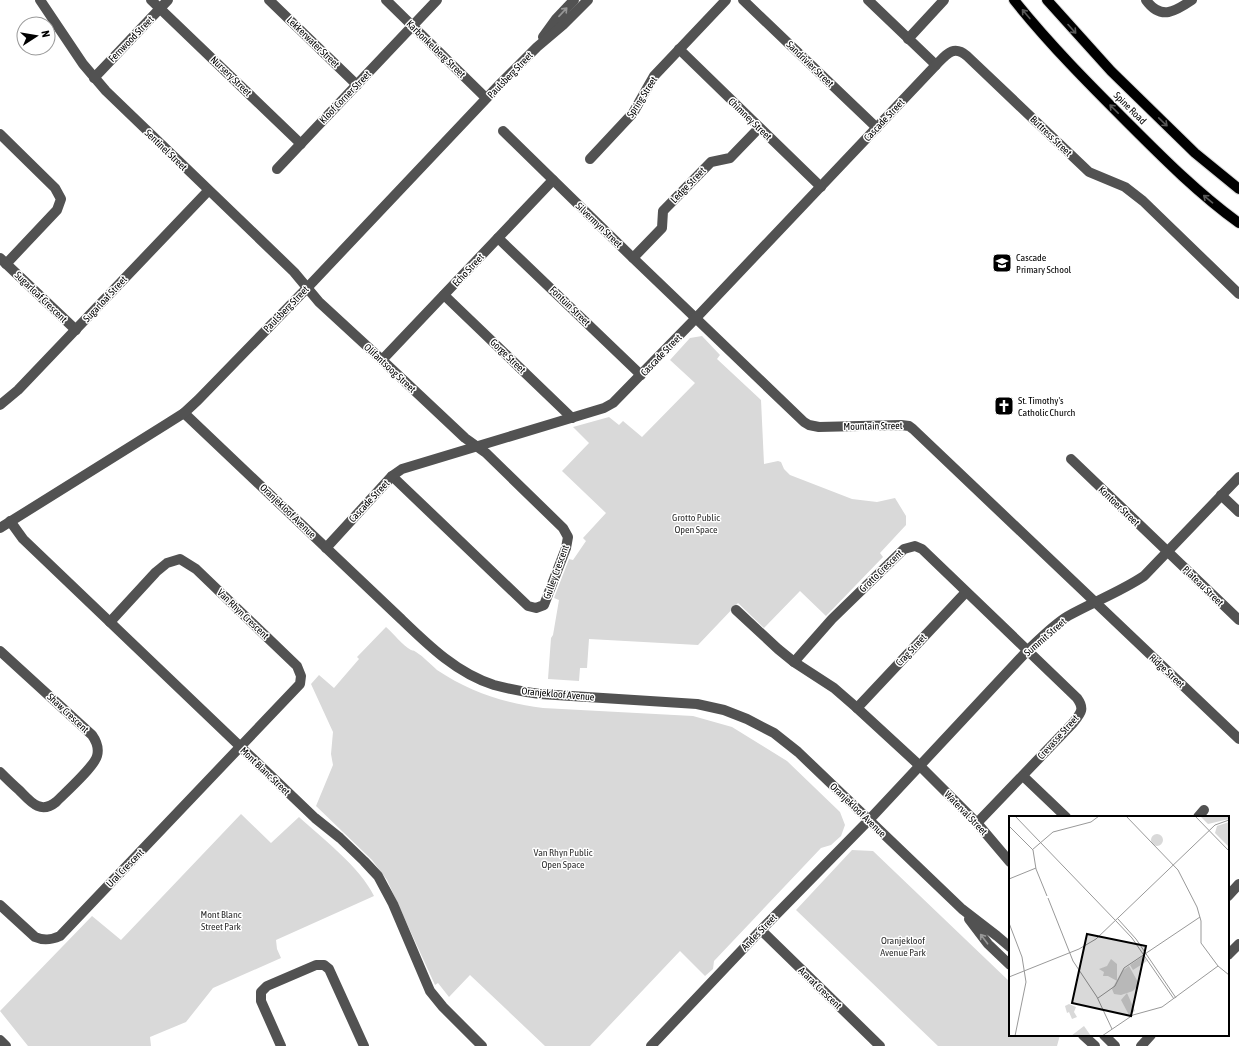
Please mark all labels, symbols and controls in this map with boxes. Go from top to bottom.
one-way arrow [558,7,568,17]
one-way arrow [1021,8,1030,19]
street label: Fernwood Street [106,14,156,64]
street label: Lekkerwater Street [285,14,342,70]
north arrow [16,16,56,56]
street label: Karbonkelberg Street [404,18,468,80]
one-way arrow [1068,24,1077,35]
text: N [39,29,52,38]
street label: Sandrivier Street [784,39,836,89]
street label: Paulsberg Street [485,50,535,100]
street label: Nursery Street [208,54,254,98]
street label: Kloof Corner Street [317,68,373,126]
street label: Spring Street [625,74,659,120]
street label: Spine Road [1112,90,1149,127]
street label: Chimney Street [726,96,774,142]
street label: Cascade Street [862,97,906,143]
one-way arrow [1109,104,1119,114]
street label: Buttress Street [1028,114,1074,159]
one-way arrow [1158,117,1168,127]
street label: Sentinel Street [143,127,189,173]
street label: Ledge Street [668,165,708,205]
one-way arrow [1203,194,1214,203]
street label: Silvermyn Street [574,200,624,250]
street label: Echo Street [450,251,486,289]
school or university icon: Cascade Primary School [991,252,1013,274]
place label: Cascade Primary School [1016,252,1072,275]
street label: Sugarloaf Crescent [13,269,69,325]
street label: Sugarloaf Street [81,274,129,324]
street label: Paulsberg Street [261,284,311,334]
street label: Fontuin Street [548,284,592,328]
street label: Cascade Street [638,332,684,378]
street label: Gorge Street [488,337,528,376]
street label: Olifantsoog Street [362,341,418,395]
church icon: St. Timothy's Catholic Church [993,395,1015,417]
place label: St. Timothy's Catholic Church [1018,395,1075,418]
street label: Mountain Street [843,420,903,432]
street label: Cascade Street [347,478,391,524]
street label: Oranjekloof Avenue [258,482,318,541]
street label: Kontoer Street [1096,484,1142,528]
park label: Grotto Public Open Space [672,512,720,535]
street label: Gulley Crescent [541,543,571,601]
street label: Grotto Crescent [857,547,905,594]
street label: Plateau Street [1180,564,1226,608]
street label: Van Rhyn Crescent [215,587,271,641]
street label: Summit Street [1022,616,1068,658]
street label: Crag Street [894,632,929,668]
street label: Ridge Street [1147,652,1187,690]
street label: Oranjekloof Avenue [521,685,595,703]
street label: Shaw Crescent [45,691,91,735]
street label: Crevasse Street [1035,713,1081,761]
street label: Mont Blanc Street [238,745,292,797]
street label: Oranjekloof Avenue [828,781,888,840]
street label: Waterval Street [942,789,990,837]
inset map [1009,816,1229,1036]
street label: Ural Crescent [104,847,146,889]
park label: Van Rhyn Public Open Space [534,847,593,870]
park label: Mont Blanc Street Park [200,909,242,932]
street label: Andes Street [739,912,779,952]
one-way arrow [980,933,988,944]
park label: Oranjekloof Avenue Park [880,935,926,958]
street label: Ararat Crescent [796,965,844,1011]

